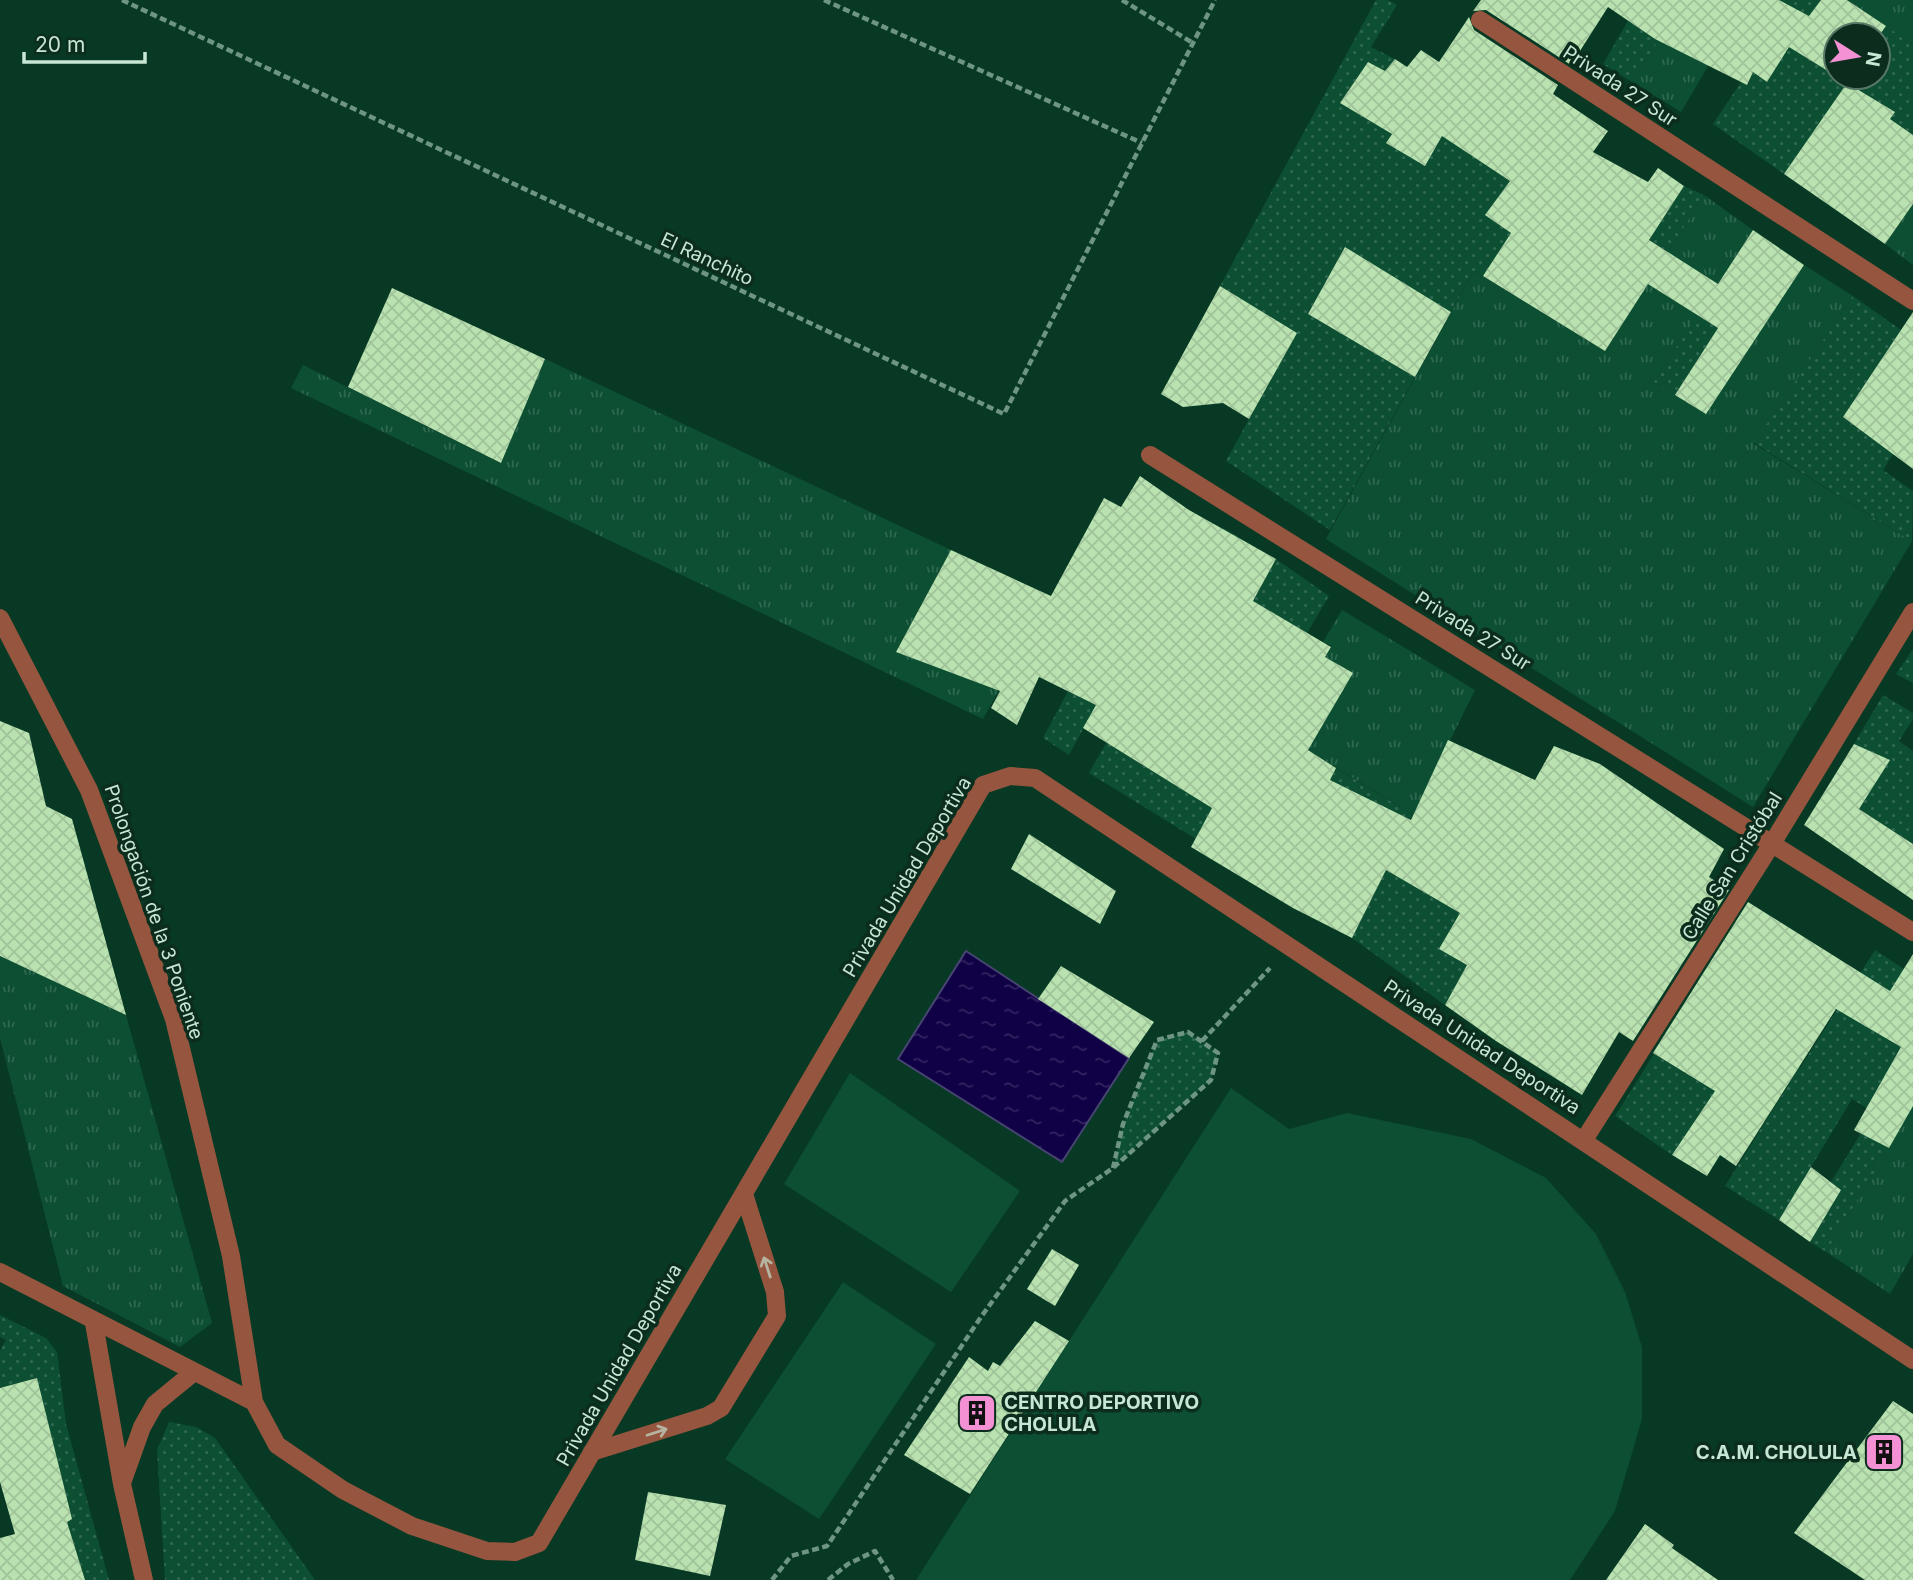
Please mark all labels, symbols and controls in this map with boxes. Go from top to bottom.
scale bar [24,21,145,65]
north arrow [1822,21,1892,91]
text: 20 m [35,32,85,57]
street label: Privada 27 Sur [1559,41,1681,131]
text: N [1861,50,1886,68]
street label: El Ranchito [657,228,757,290]
street label: Privada 27 Sur [1411,586,1535,676]
street label: Privada Unidad Deportiva [838,773,976,981]
street label: Prolongación de la 3 Poniente [100,782,208,1042]
street label: Calle San Cristóbal [1677,788,1787,944]
street label: Privada Unidad Deportiva [1379,975,1585,1119]
one-way arrow [759,1256,772,1278]
street label: Privada Unidad Deportiva [552,1260,686,1470]
place label: CENTRO DEPORTIVO CHOLULA [1004,1391,1199,1436]
building icon: CENTRO DEPORTIVO CHOLULA [956,1392,998,1434]
one-way arrow [645,1424,667,1437]
building icon: C.A.M. CHOLULA [1863,1431,1905,1473]
place label: C.A.M. CHOLULA [1696,1441,1857,1464]

